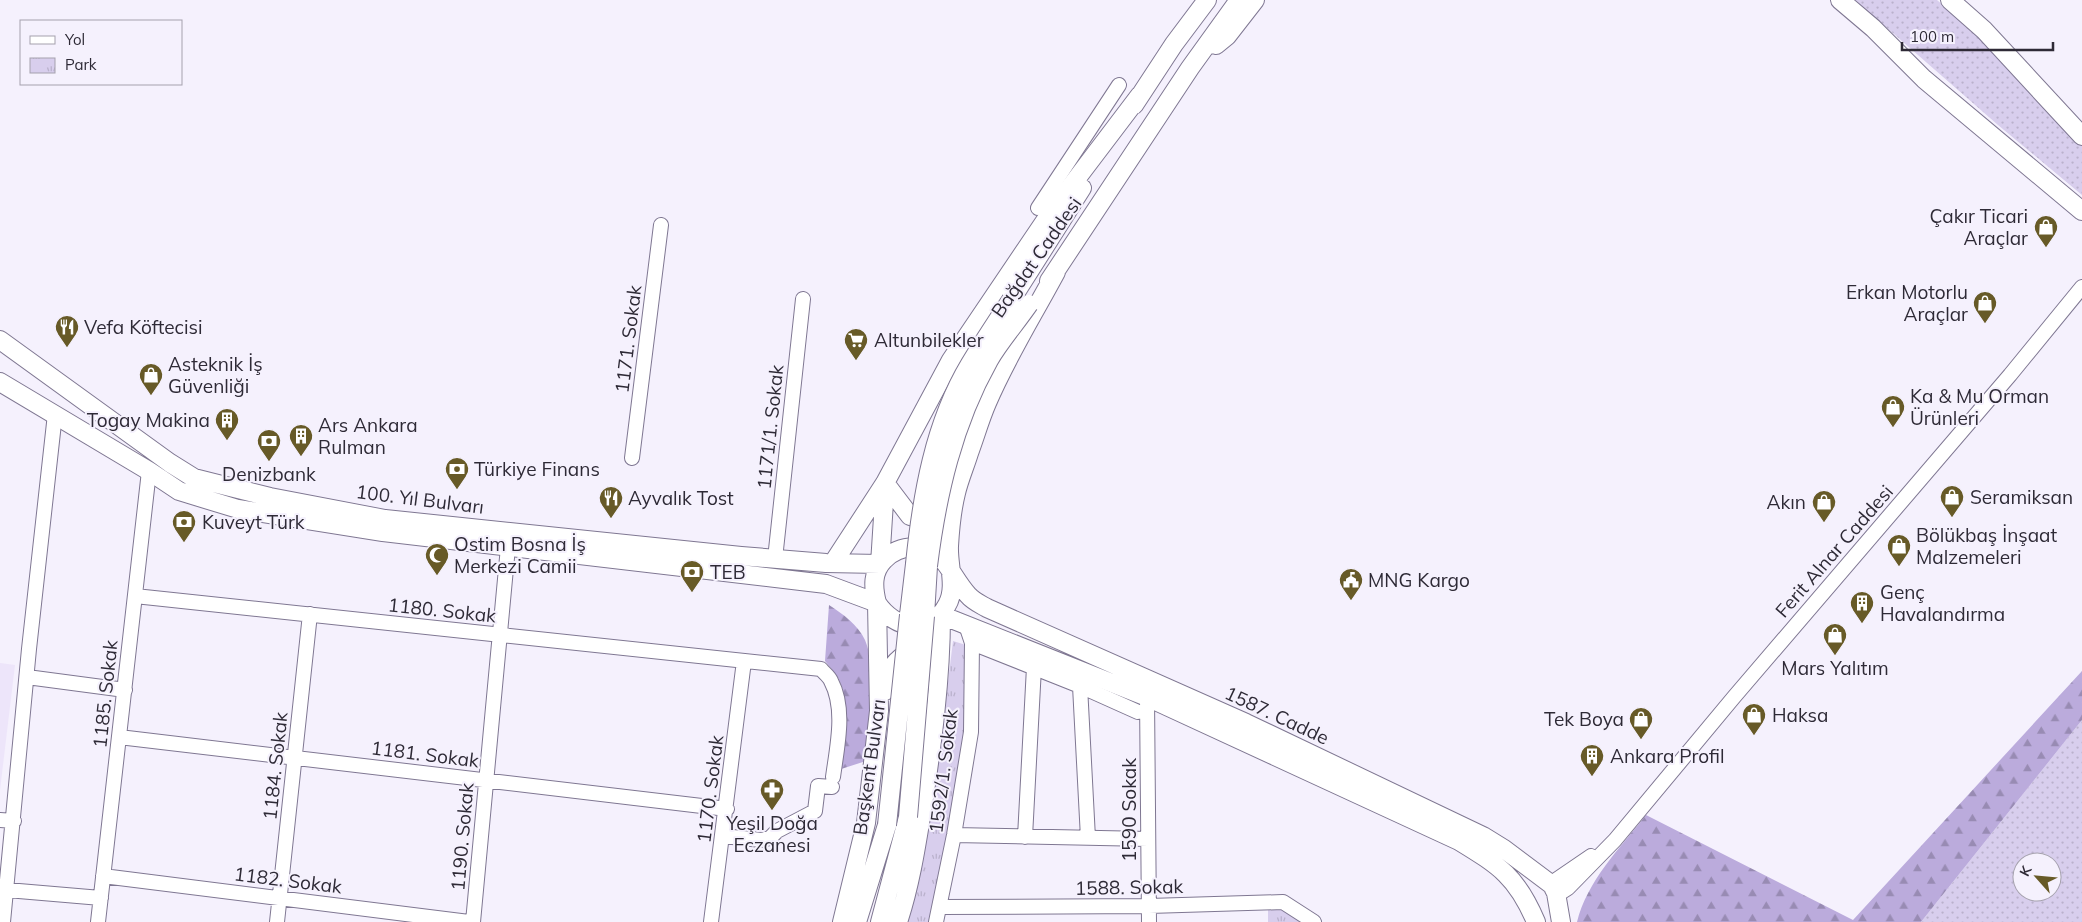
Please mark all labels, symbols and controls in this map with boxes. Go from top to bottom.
legend [20,20,182,85]
scale bar [1902,20,2053,52]
text: 100 m [1910,27,1954,46]
text: Yol [64,30,85,49]
text: Park [65,55,97,74]
street label: Bağdat Caddesi [986,192,1086,322]
place label: Çakır Ticari Araçlar [1930,204,2028,250]
shop icon: Çakır Ticari Araçlar [2033,214,2059,248]
place label: Erkan Motorlu Araçlar [1846,280,1968,326]
street label: 1171. Sokak [609,284,647,394]
shop icon: Erkan Motorlu Araçlar [1972,290,1998,324]
restaurant icon: Vefa Köftecisi [54,314,80,348]
place label: Vefa Köftecisi [84,315,202,339]
supermarket icon: Altunbilekler [843,327,869,361]
place label: Altunbilekler [874,328,984,352]
place label: Asteknik İş Güvenliği [168,352,263,398]
shop icon: Asteknik İş Güvenliği [138,362,164,396]
street label: 1171/1. Sokak [752,363,789,491]
place label: Ka & Mu Orman Ürünleri [1910,384,2049,430]
shop icon: Ka & Mu Orman Ürünleri [1880,394,1906,428]
building icon: Togay Makina [214,407,240,441]
place label: Togay Makina [87,408,210,432]
place label: Ars Ankara Rulman [318,413,418,459]
building icon: Ars Ankara Rulman [288,423,314,457]
bank icon: Denizbank [256,428,282,462]
bank icon: Türkiye Finans [444,456,470,490]
place label: Türkiye Finans [474,457,600,481]
place label: Denizbank [222,462,316,486]
street label: 100. Yıl Bulvarı [355,479,485,519]
street label: Ferit Alnar Caddesi [1770,480,1898,622]
shop icon: Seramiksan [1939,484,1965,518]
restaurant icon: Ayvalık Tost [598,485,624,519]
place label: Seramiksan [1970,485,2073,509]
place label: Ayvalık Tost [628,486,734,510]
shop icon: Akın [1811,489,1837,523]
place label: Akın [1767,490,1806,514]
bank icon: Kuveyt Türk [171,509,197,543]
place label: Kuveyt Türk [202,510,305,534]
place label: Bölükbaş İnşaat Malzemeleri [1916,523,2058,569]
place label: Ostim Bosna İş Merkezi Camii [454,532,586,578]
shop icon: Bölükbaş İnşaat Malzemeleri [1886,533,1912,567]
mosque icon: Ostim Bosna İş Merkezi Camii [424,542,450,576]
bank icon: TEB [679,559,705,593]
place label: TEB [710,560,746,584]
public building icon: MNG Kargo [1338,567,1364,601]
place label: MNG Kargo [1368,568,1470,592]
place label: Genç Havalandırma [1880,580,2005,626]
building icon: Genç Havalandırma [1849,590,1875,624]
street label: 1180. Sokak [387,592,497,628]
shop icon: Mars Yalıtım [1822,622,1848,656]
street label: 1185. Sokak [87,639,123,749]
place label: Mars Yalıtım [1781,656,1889,680]
street label: 1587. Cadde [1221,680,1333,750]
street label: Başkent Bulvarı [848,697,890,837]
shop icon: Haksa [1741,702,1767,736]
place label: Haksa [1772,703,1828,727]
shop icon: Tek Boya [1628,706,1654,740]
street label: 1592/1. Sokak [923,707,963,835]
place label: Tek Boya [1544,707,1624,731]
street label: 1184. Sokak [257,711,293,821]
street label: 1170. Sokak [691,734,729,844]
street label: 1181. Sokak [370,735,480,773]
building icon: Ankara Profil [1579,743,1605,777]
place label: Ankara Profil [1610,744,1725,768]
street label: 1590 Sokak [1117,758,1141,862]
pharmacy icon: Yeşil Doğa Eczanesi [759,777,785,811]
street label: 1190. Sokak [445,782,479,892]
place label: Yeşil Doğa Eczanesi [725,811,818,857]
north arrow [2012,852,2062,902]
street label: 1182. Sokak [233,861,343,899]
text: K [2015,862,2036,879]
street label: 1588. Sokak [1075,874,1184,900]

